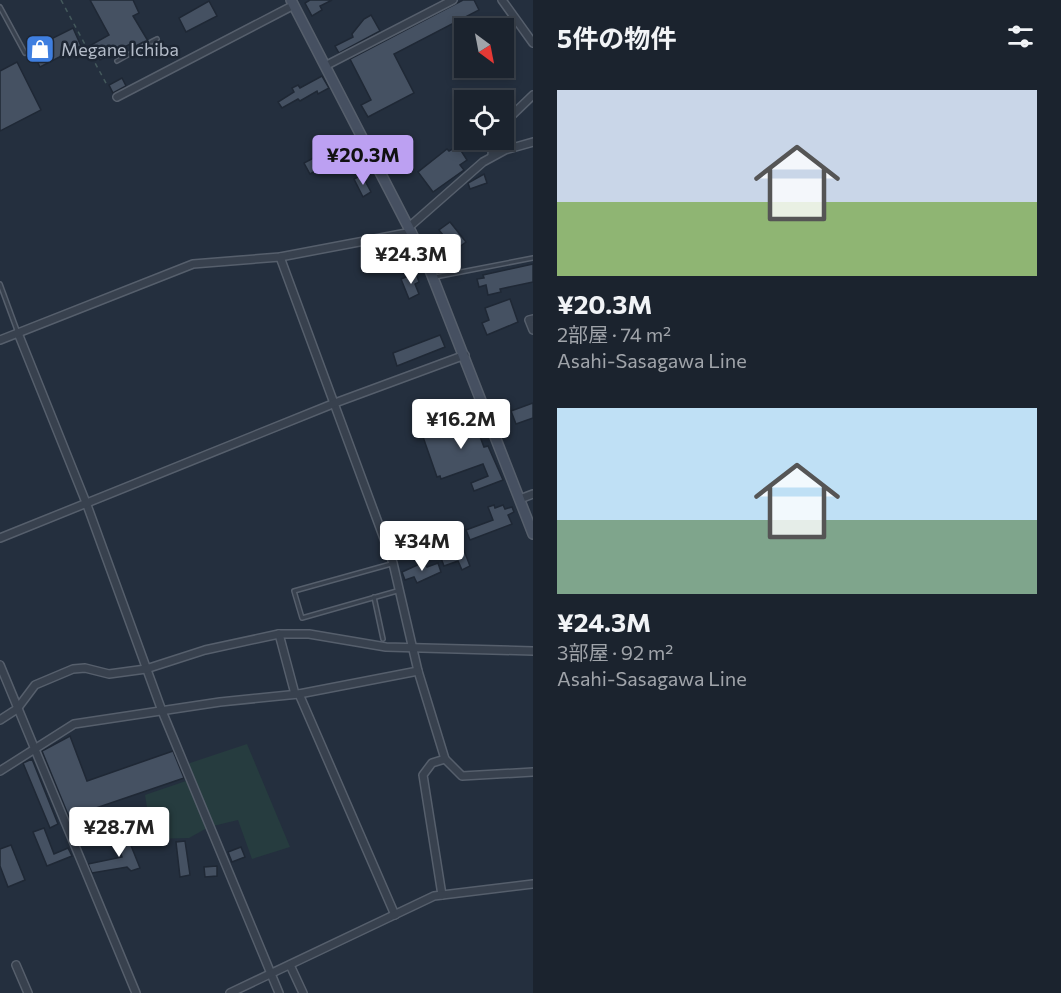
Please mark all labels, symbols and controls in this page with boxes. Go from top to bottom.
north arrow [454,18,514,78]
map controls [454,18,514,150]
icon: filters [1004,20,1037,53]
text: 5件の物件 [557,22,676,53]
shop icon: Megane Ichiba [24,33,56,65]
place label: Megane Ichiba [61,38,179,60]
button: locate [454,90,514,150]
icon: home [743,129,851,237]
pin: ¥20.3M [314,135,412,186]
text: ¥20.3M [326,142,400,166]
pin: ¥24.3M [362,234,460,285]
text: ¥24.3M [375,241,447,265]
text: ¥20.3M [557,288,652,319]
text: 2部屋 · 74 m² [557,322,671,346]
text: Asahi-Sasagawa Line [557,348,747,372]
pin: ¥16.2M [412,399,510,450]
text: ¥16.2M [426,406,496,430]
icon: home [743,447,851,555]
pin: ¥34M [386,521,458,572]
text: ¥34M [394,528,450,552]
text: ¥24.3M [557,606,651,637]
text: 3部屋 · 92 m² [557,640,673,664]
text: Asahi-Sasagawa Line [557,666,747,690]
pin: ¥28.7M [70,807,168,858]
text: ¥28.7M [83,814,155,838]

